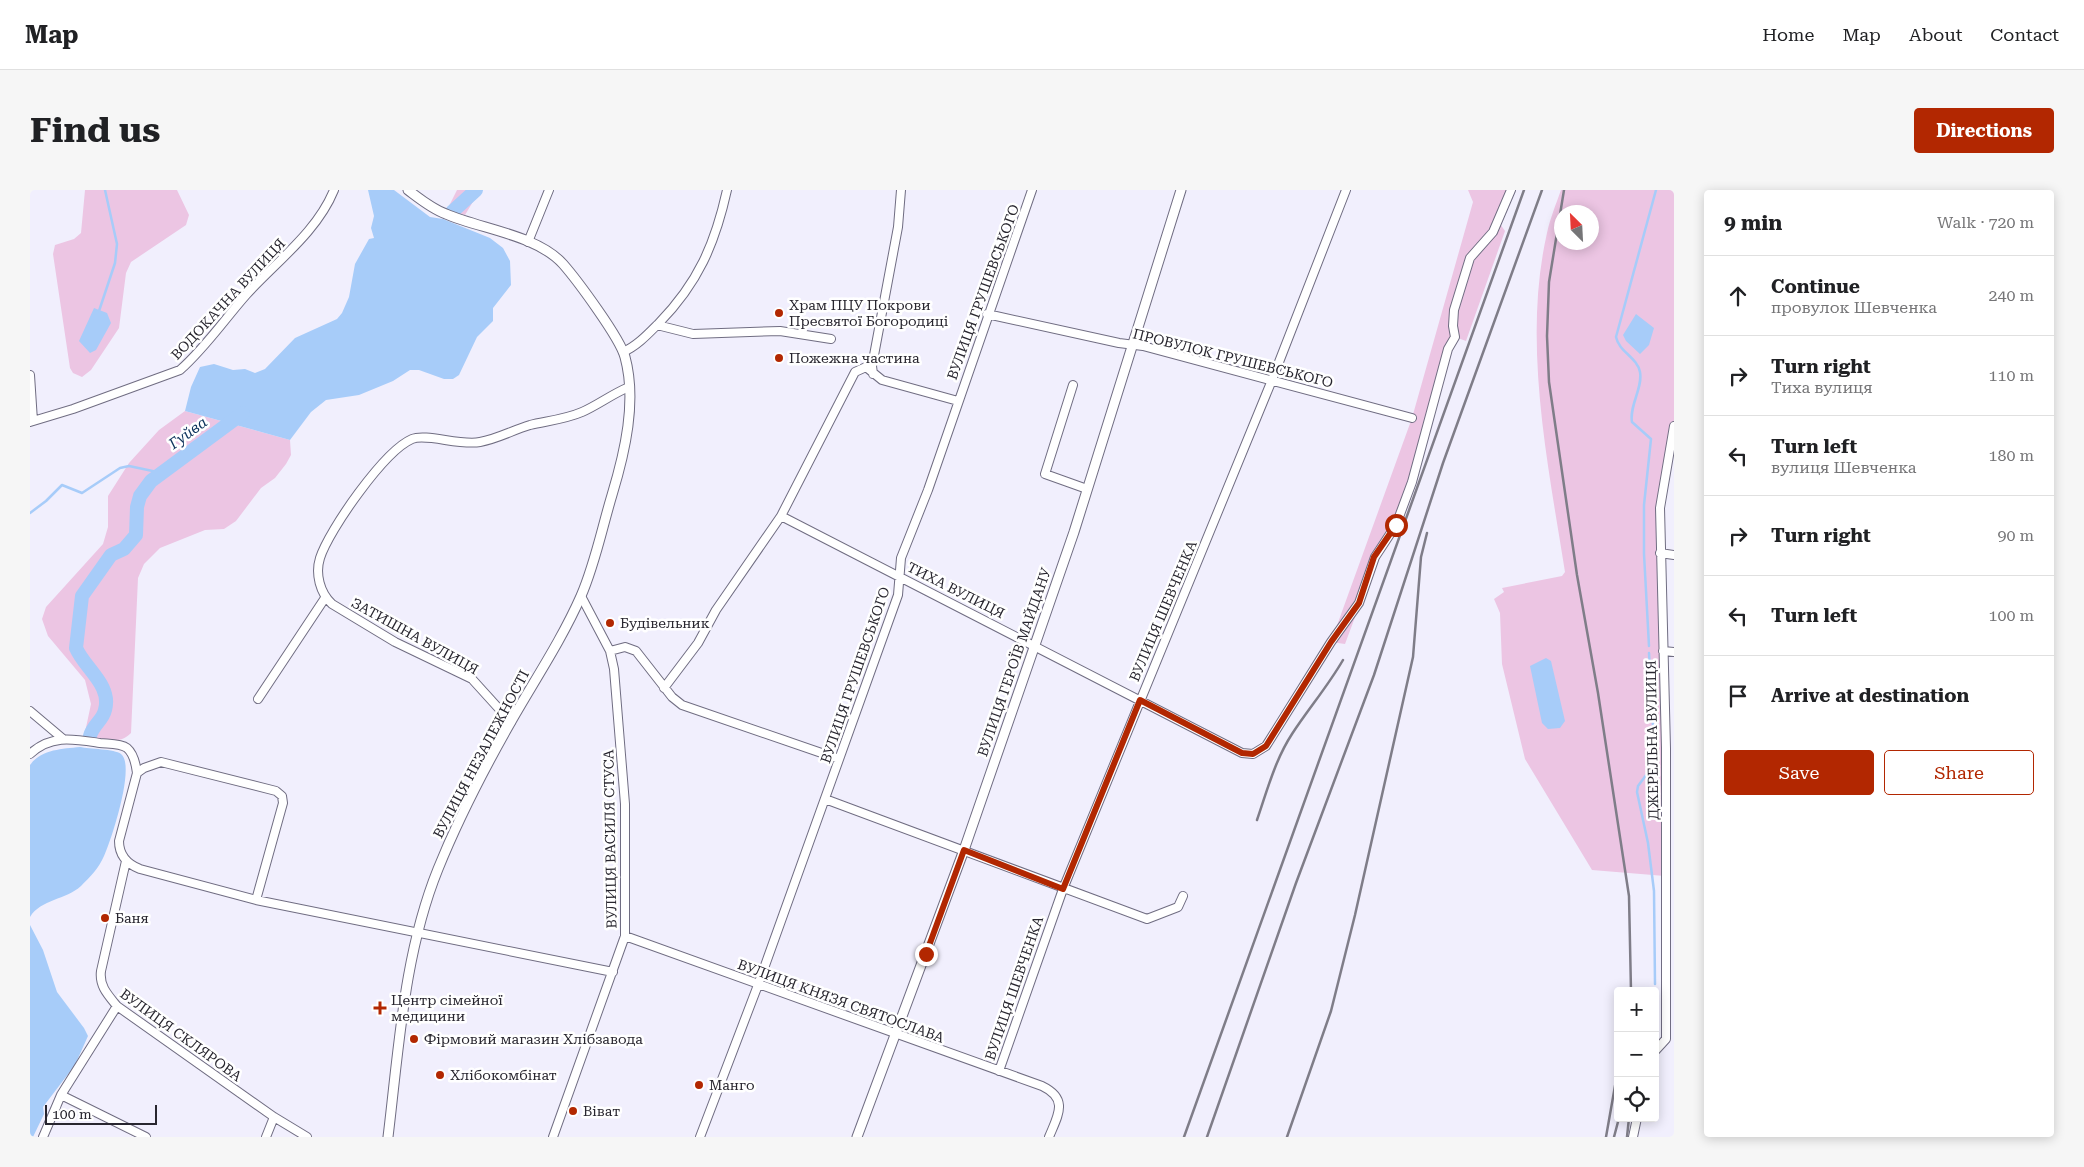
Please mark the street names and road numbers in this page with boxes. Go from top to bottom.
street label: ВУЛИЦЯ ГРУШЕВСЬКОГО [944,202,1022,382]
street label: ВОДОКАЧНА ВУЛИЦЯ [168,235,288,363]
street label: ПРОВУЛОК ГРУШЕВСЬКОГО [1131,325,1335,391]
street label: ВУЛИЦЯ ШЕВЧЕНКА [1126,538,1200,684]
street label: ТИХА ВУЛИЦЯ [905,559,1008,622]
street label: ВУЛИЦЯ ГЕРОЇВ МАЙДАНУ [974,565,1054,759]
street label: ВУЛИЦЯ ГРУШЕВСЬКОГО [817,585,893,765]
street label: ЗАТИШНА ВУЛИЦЯ [349,594,482,678]
street label: ДЖЕРЕЛЬНА ВУЛИЦЯ [1643,660,1661,820]
street label: ВУЛИЦЯ НЕЗАЛЕЖНОСТІ [430,667,532,841]
street label: ВУЛИЦЯ ВАСИЛЯ СТУСА [600,749,620,929]
street label: ВУЛИЦЯ ШЕВЧЕНКА [982,914,1046,1062]
street label: ВУЛИЦЯ КНЯЗЯ СВЯТОСЛАВА [735,956,947,1046]
street label: ВУЛИЦЯ СКЛЯРОВА [117,986,245,1085]

